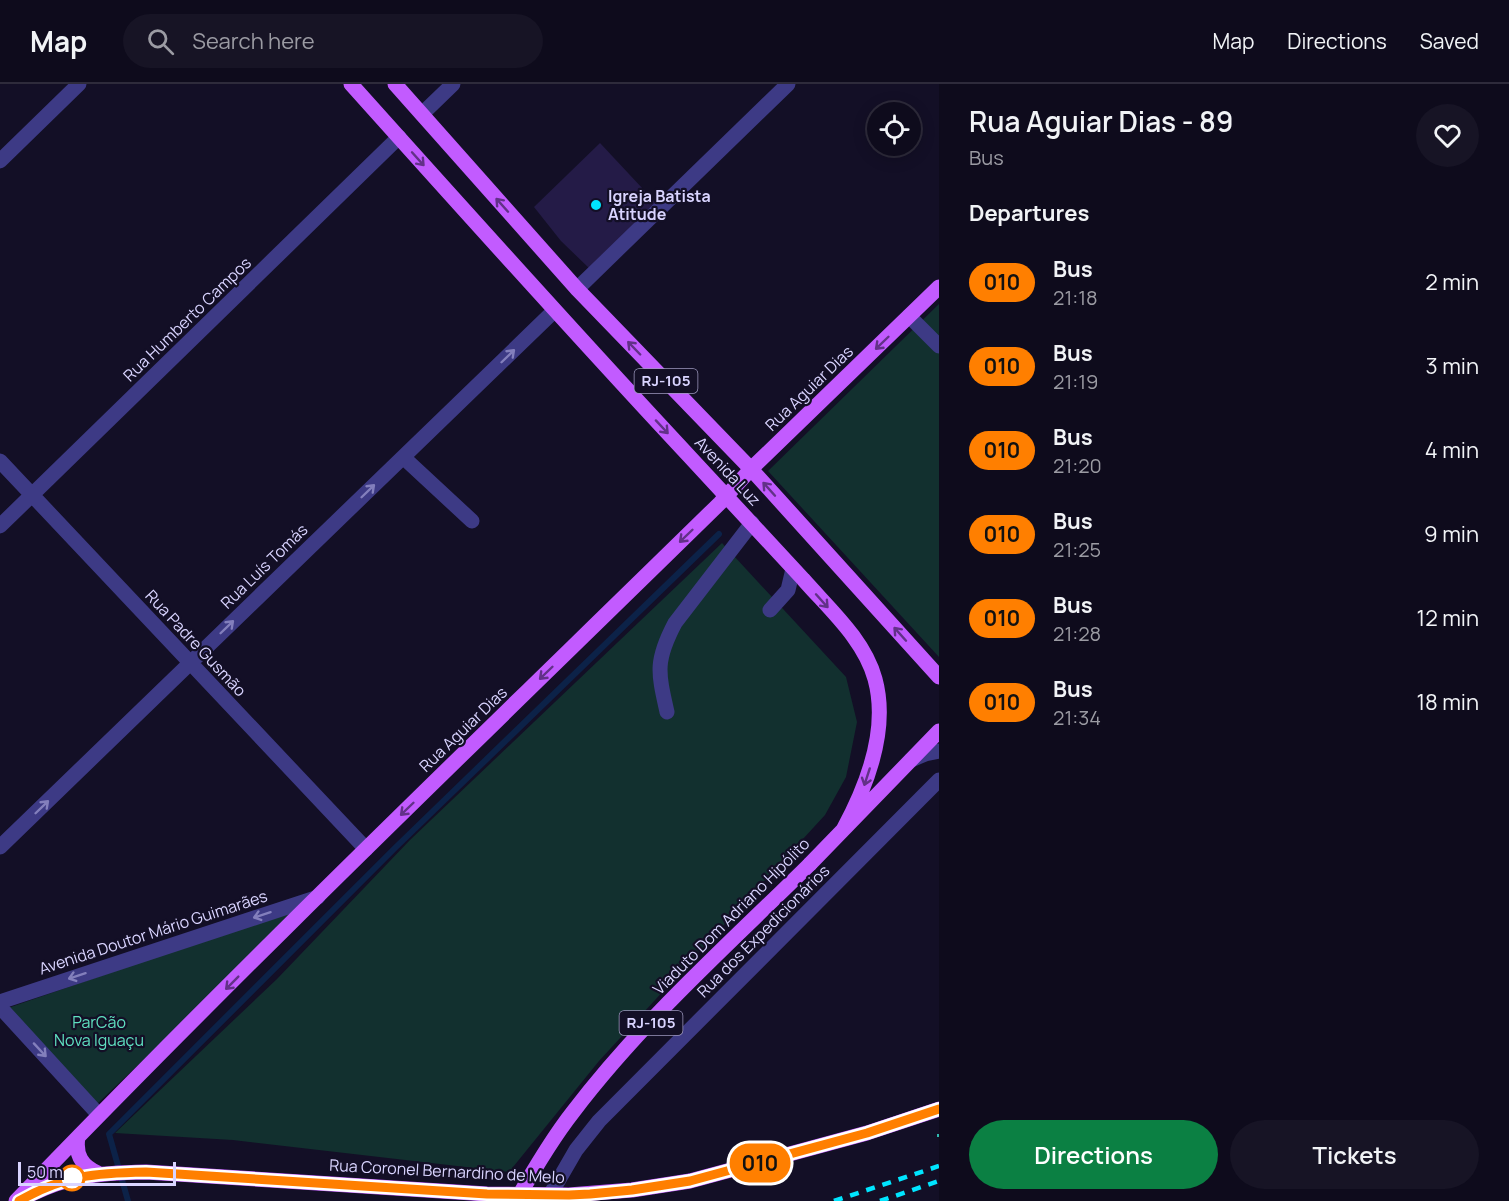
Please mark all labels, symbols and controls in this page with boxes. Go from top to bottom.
search box [123,14,543,68]
text: Map [30,22,87,60]
icon: search [144,25,177,58]
text: Search here [192,26,315,56]
text: Map [1213,27,1254,55]
text: Directions [1287,27,1387,55]
text: Saved [1420,27,1479,55]
map controls [867,102,921,156]
button: locate [867,102,921,156]
text: Rua Aguiar Dias - 89 [969,102,1233,140]
button: heart [1416,104,1479,167]
text: Bus [969,144,1004,171]
one-way arrow [411,151,425,166]
place label: Igreja Batista Atitude [608,185,711,225]
one-way arrow [495,198,509,213]
marker: Igreja Batista Atitude [589,198,603,212]
text: Departures [969,198,1089,228]
street label: Rua Humberto Campos [118,252,256,386]
text: Bus [1053,254,1093,284]
text: 2 min [1425,267,1479,297]
text: 010 [984,268,1020,296]
text: 21:18 [1053,284,1098,311]
one-way arrow [875,336,890,350]
text: Bus [1053,338,1093,368]
street label: Rua Aguiar Dias [760,340,858,436]
one-way arrow [627,341,642,356]
one-way arrow [500,348,515,363]
text: 3 min [1426,351,1479,381]
text: 010 [984,352,1020,380]
text: 21:19 [1053,368,1098,395]
road number: RJ-105 [634,369,698,393]
one-way arrow [655,420,670,435]
text: Bus [1053,422,1093,452]
street label: Avenida Luz [690,432,766,510]
text: 4 min [1425,435,1479,465]
text: 010 [984,436,1020,464]
text: 21:20 [1053,452,1102,479]
one-way arrow [762,482,776,497]
one-way arrow [360,484,375,499]
text: Bus [1053,506,1093,536]
street label: Rua Luís Tomás [216,519,312,613]
text: 9 min [1424,519,1479,549]
text: 010 [984,520,1020,548]
one-way arrow [678,529,693,544]
text: 21:25 [1053,536,1101,563]
street label: Rua Padre Gusmão [141,585,251,701]
text: Bus [1053,590,1093,620]
one-way arrow [815,593,829,608]
text: 12 min [1417,603,1479,633]
text: 010 [984,604,1020,632]
one-way arrow [220,620,235,634]
text: 21:28 [1053,620,1101,647]
one-way arrow [893,626,907,641]
one-way arrow [539,666,554,680]
text: Bus [1053,674,1093,704]
street label: Rua Aguiar Dias [414,681,512,777]
text: 18 min [1416,687,1479,717]
text: 010 [984,688,1020,716]
text: 21:34 [1053,704,1101,731]
one-way arrow [861,767,872,786]
one-way arrow [35,799,50,814]
one-way arrow [400,802,415,817]
street label: Viaduto Dom Adriano Hipólito [648,833,814,999]
street label: Rua dos Expedicionários [692,860,834,1002]
street label: Avenida Doutor Mário Guimarães [36,885,270,979]
one-way arrow [253,911,272,922]
one-way arrow [68,972,87,983]
one-way arrow [224,975,239,990]
park label: ParCão Nova Iguaçu [54,1011,144,1051]
road number: RJ-105 [620,1011,682,1035]
one-way arrow [32,1042,47,1057]
button: Directions [969,1120,1218,1189]
button: Tickets [1230,1120,1479,1189]
line badge: 010 [726,1144,795,1182]
text: 010 [742,1149,778,1177]
street label: Rua Coronel Bernardino de Melo [329,1154,565,1188]
scale bar [18,1159,176,1186]
text: 50 m [27,1161,63,1183]
unlabelled marker [59,1165,85,1191]

